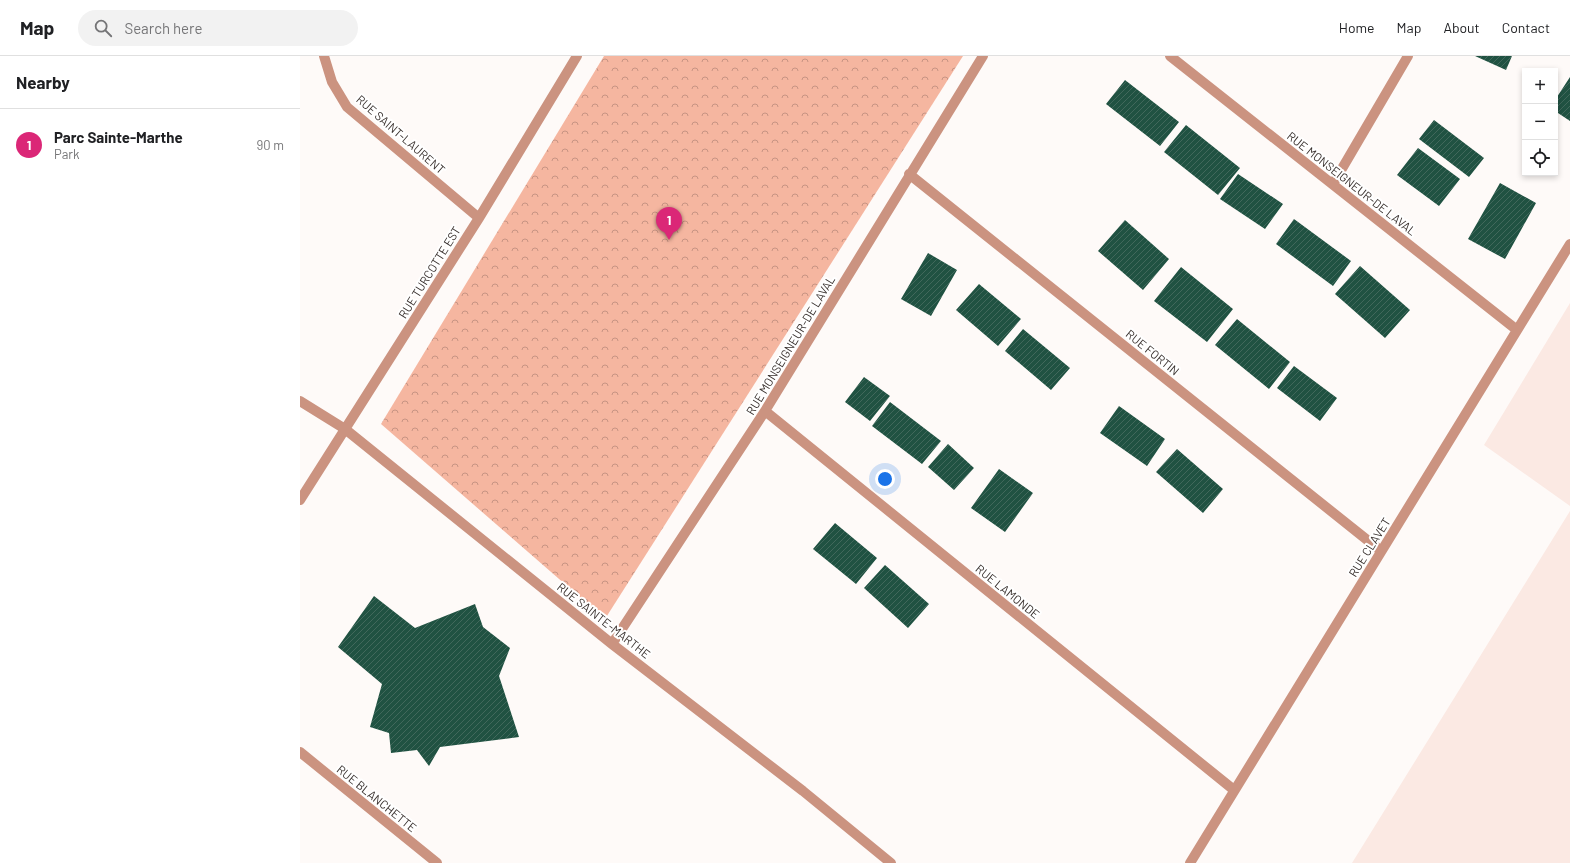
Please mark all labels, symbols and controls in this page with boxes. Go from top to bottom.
search box [78,10,358,46]
text: Map [20,16,54,39]
icon: search [92,17,114,39]
text: Search here [124,19,202,37]
text: Home [1339,19,1375,36]
text: Map [1397,19,1421,36]
text: About [1443,19,1480,36]
text: Contact [1502,19,1550,36]
map controls [1522,68,1558,176]
button: + [1522,68,1558,104]
text: Nearby [16,72,70,92]
street label: RUE SAINT-LAURENT [354,92,448,176]
button: − [1522,104,1558,140]
text: Parc Sainte-Marthe [54,128,183,146]
street label: RUE MONSEIGNEUR-DE LAVAL [1285,128,1419,238]
text: 1 [27,137,31,153]
text: 90 m [257,137,284,153]
button: locate [1522,140,1558,176]
text: Park [54,146,80,162]
pin: 1 [656,207,682,240]
street label: RUE TURCOTTE EST [395,223,463,320]
street label: RUE MONSEIGNEUR-DE LAVAL [743,273,837,417]
street label: RUE FORTIN [1124,326,1182,378]
your location [875,469,895,489]
street label: RUE CLAVET [1345,515,1393,579]
street label: RUE LAMONDE [973,561,1043,621]
street label: RUE SAINTE-MARTHE [555,579,653,661]
street label: RUE BLANCHETTE [334,762,420,834]

